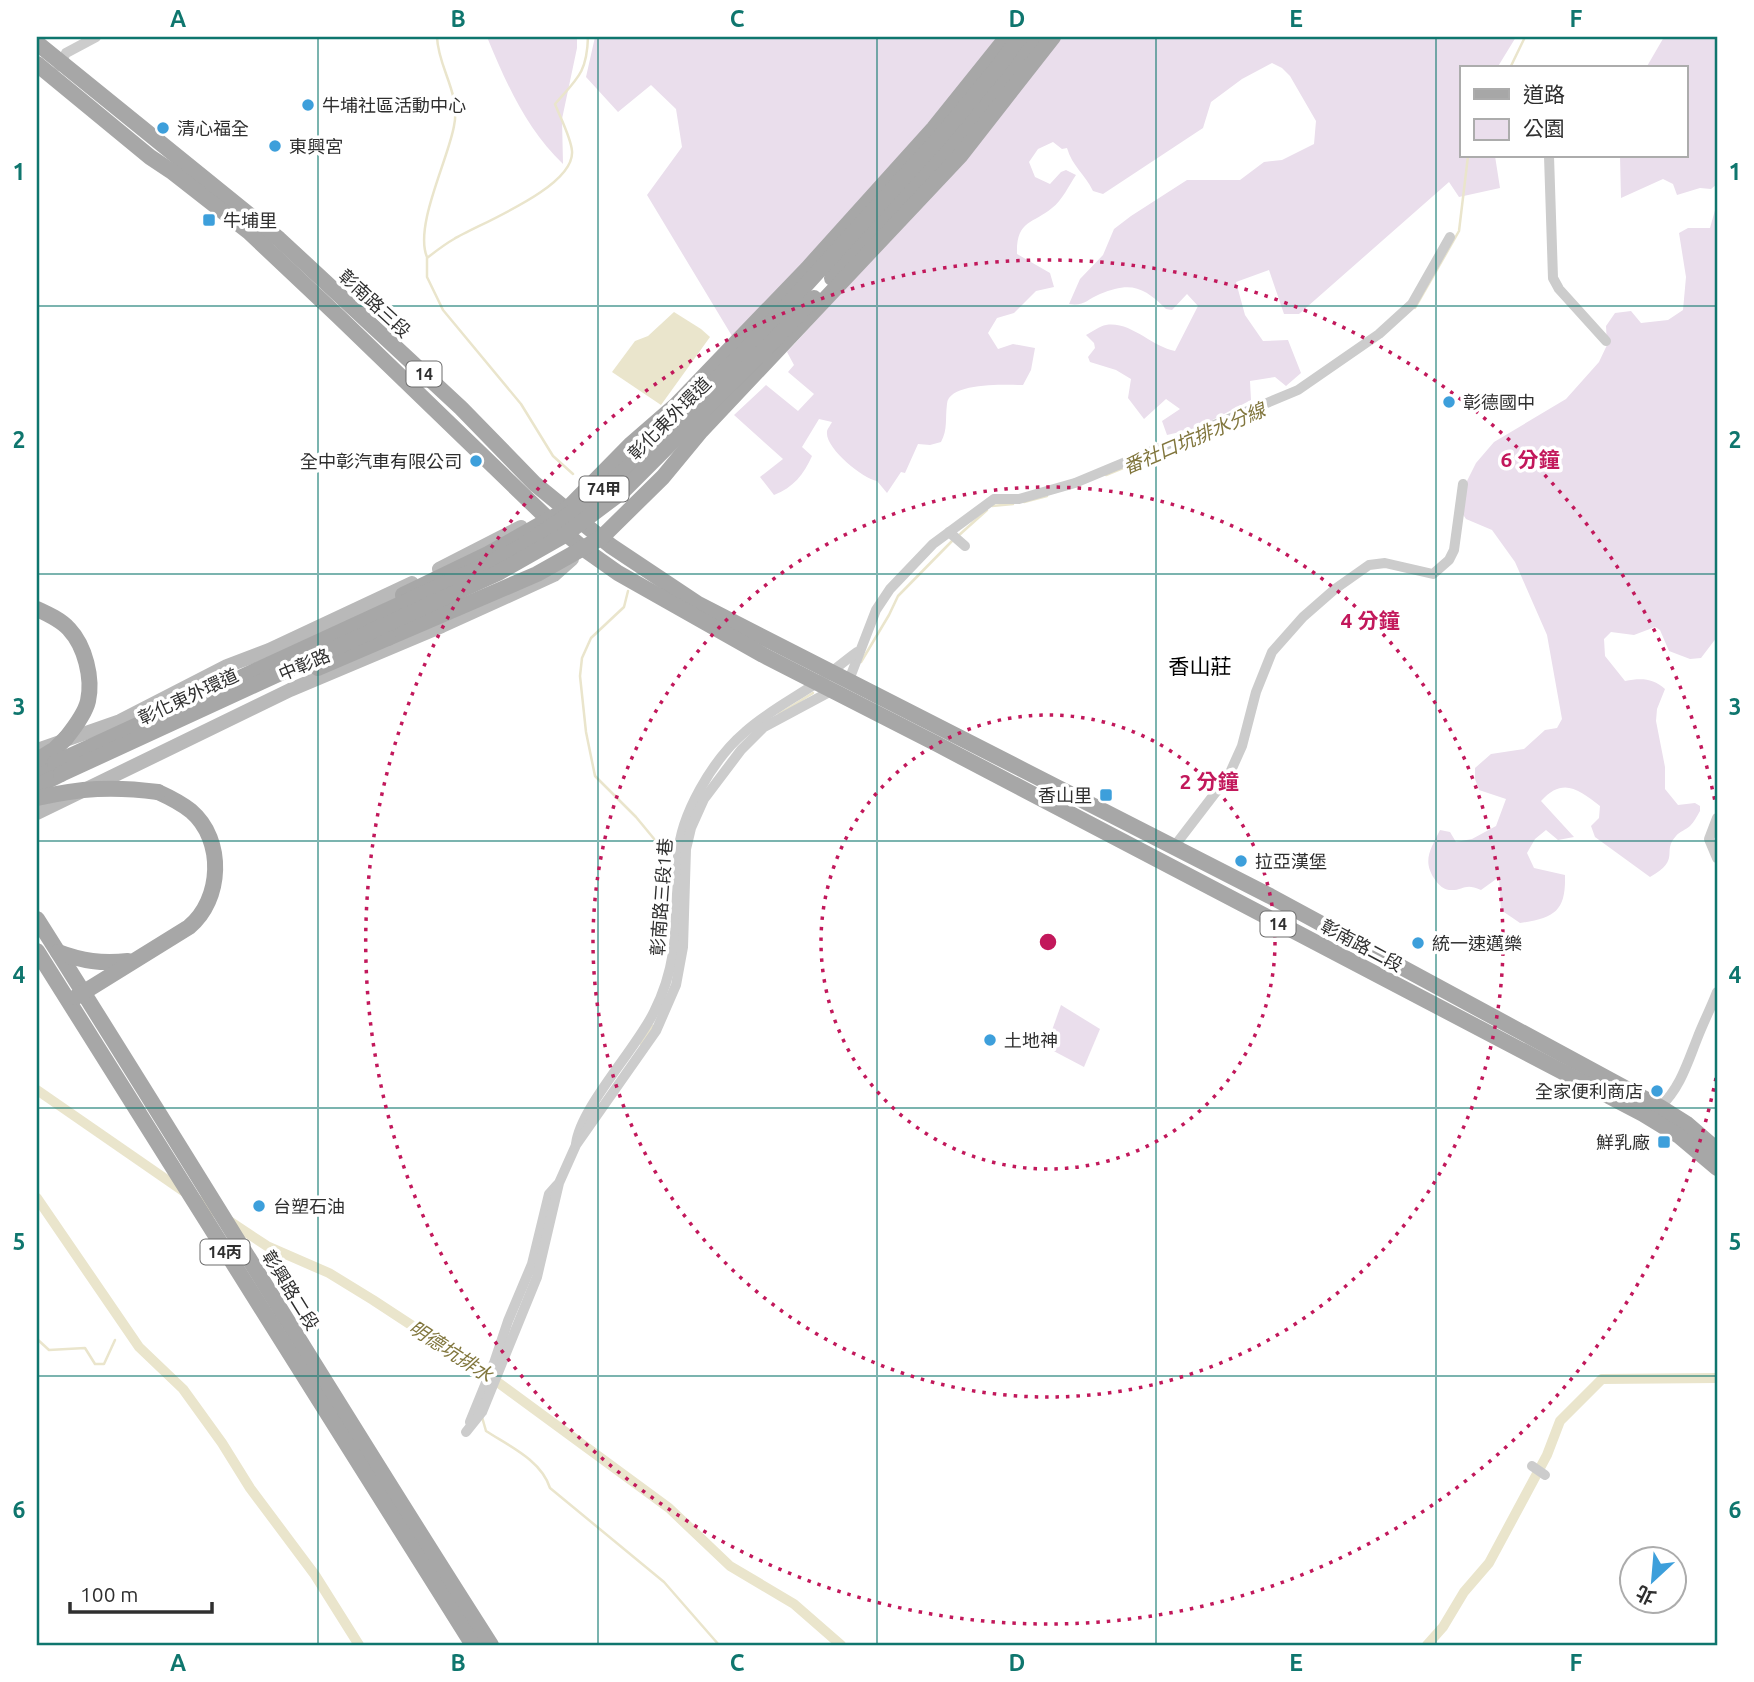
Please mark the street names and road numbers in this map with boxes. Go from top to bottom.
street label: 彰南路三段 [335,265,415,341]
road number: 14 [406,362,442,386]
street label: 彰化東外環道 [624,373,714,463]
road number: 74甲 [580,476,628,502]
street label: 中彰路 [275,644,333,684]
street label: 彰化東外環道 [135,664,241,728]
street label: 彰南路三段1巷 [647,837,675,957]
road number: 14 [1260,912,1296,936]
street label: 彰南路二段 [1318,915,1406,975]
road number: 14丙 [201,1240,250,1264]
street label: 彰興路二段 [259,1247,323,1333]

